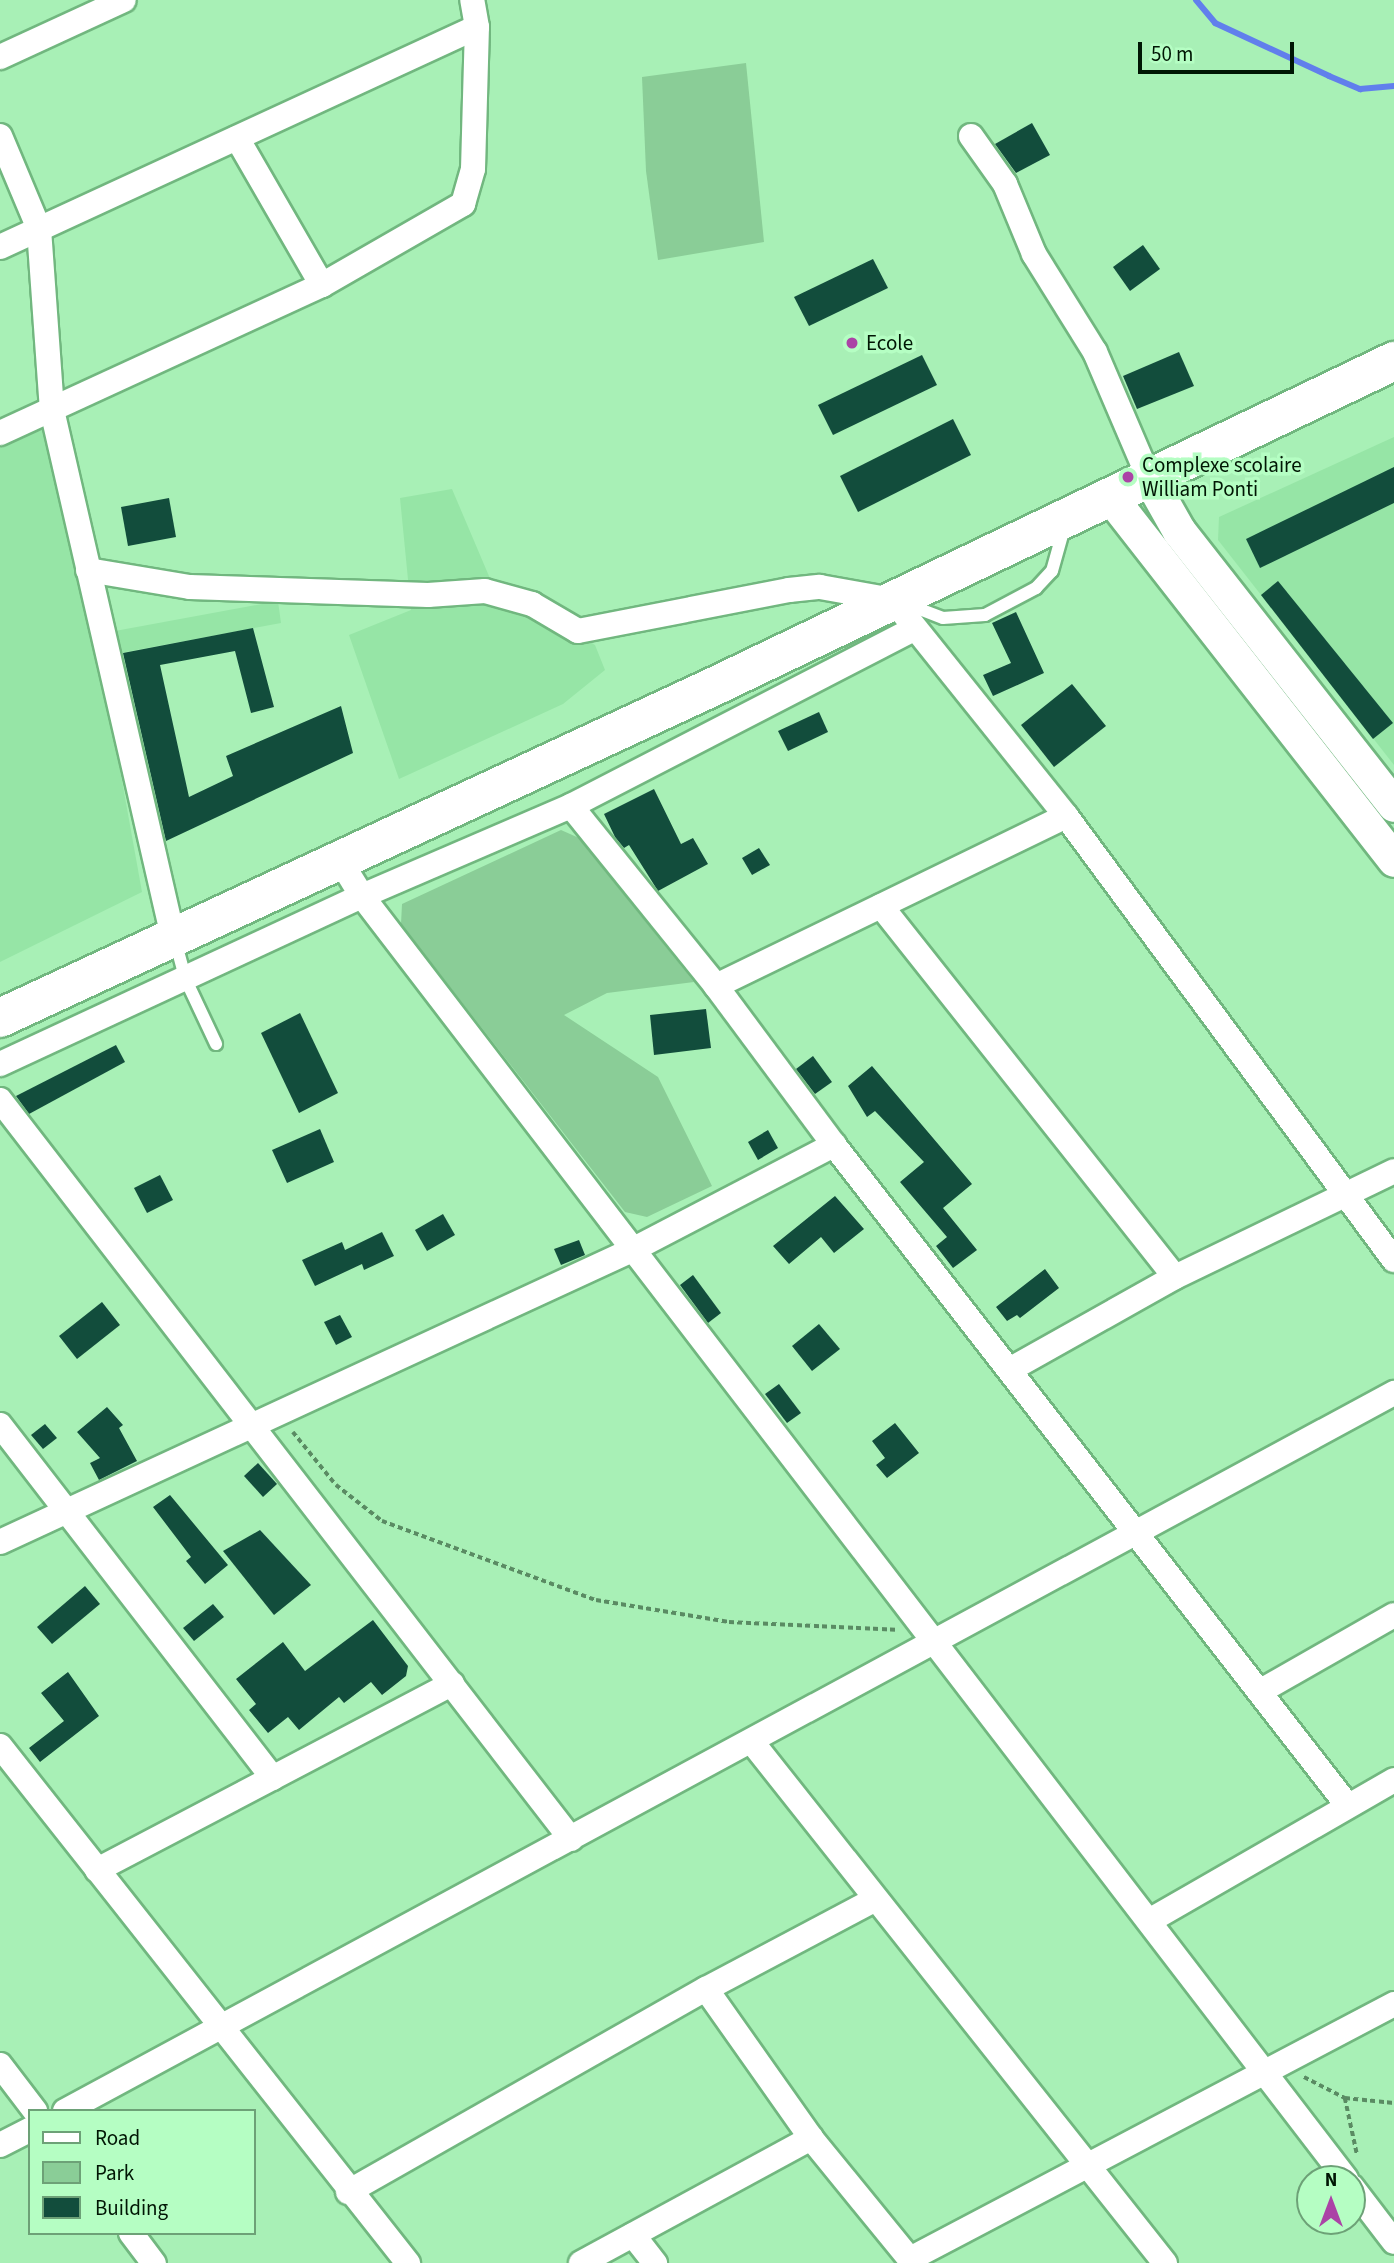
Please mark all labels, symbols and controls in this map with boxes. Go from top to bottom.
scale bar [1142,28,1298,72]
text: 50 m [1151,39,1193,69]
place label: Ecole [866,330,913,356]
marker: Ecole [844,335,860,351]
place label: Complexe scolaire William Ponti [1142,452,1302,502]
marker: Complexe scolaire William Ponti [1120,469,1136,485]
legend [28,2109,256,2235]
text: Road [95,2123,140,2153]
text: Park [95,2158,134,2188]
north arrow [1296,2165,1366,2235]
text: N [1325,2167,1337,2194]
text: Building [95,2193,168,2223]

